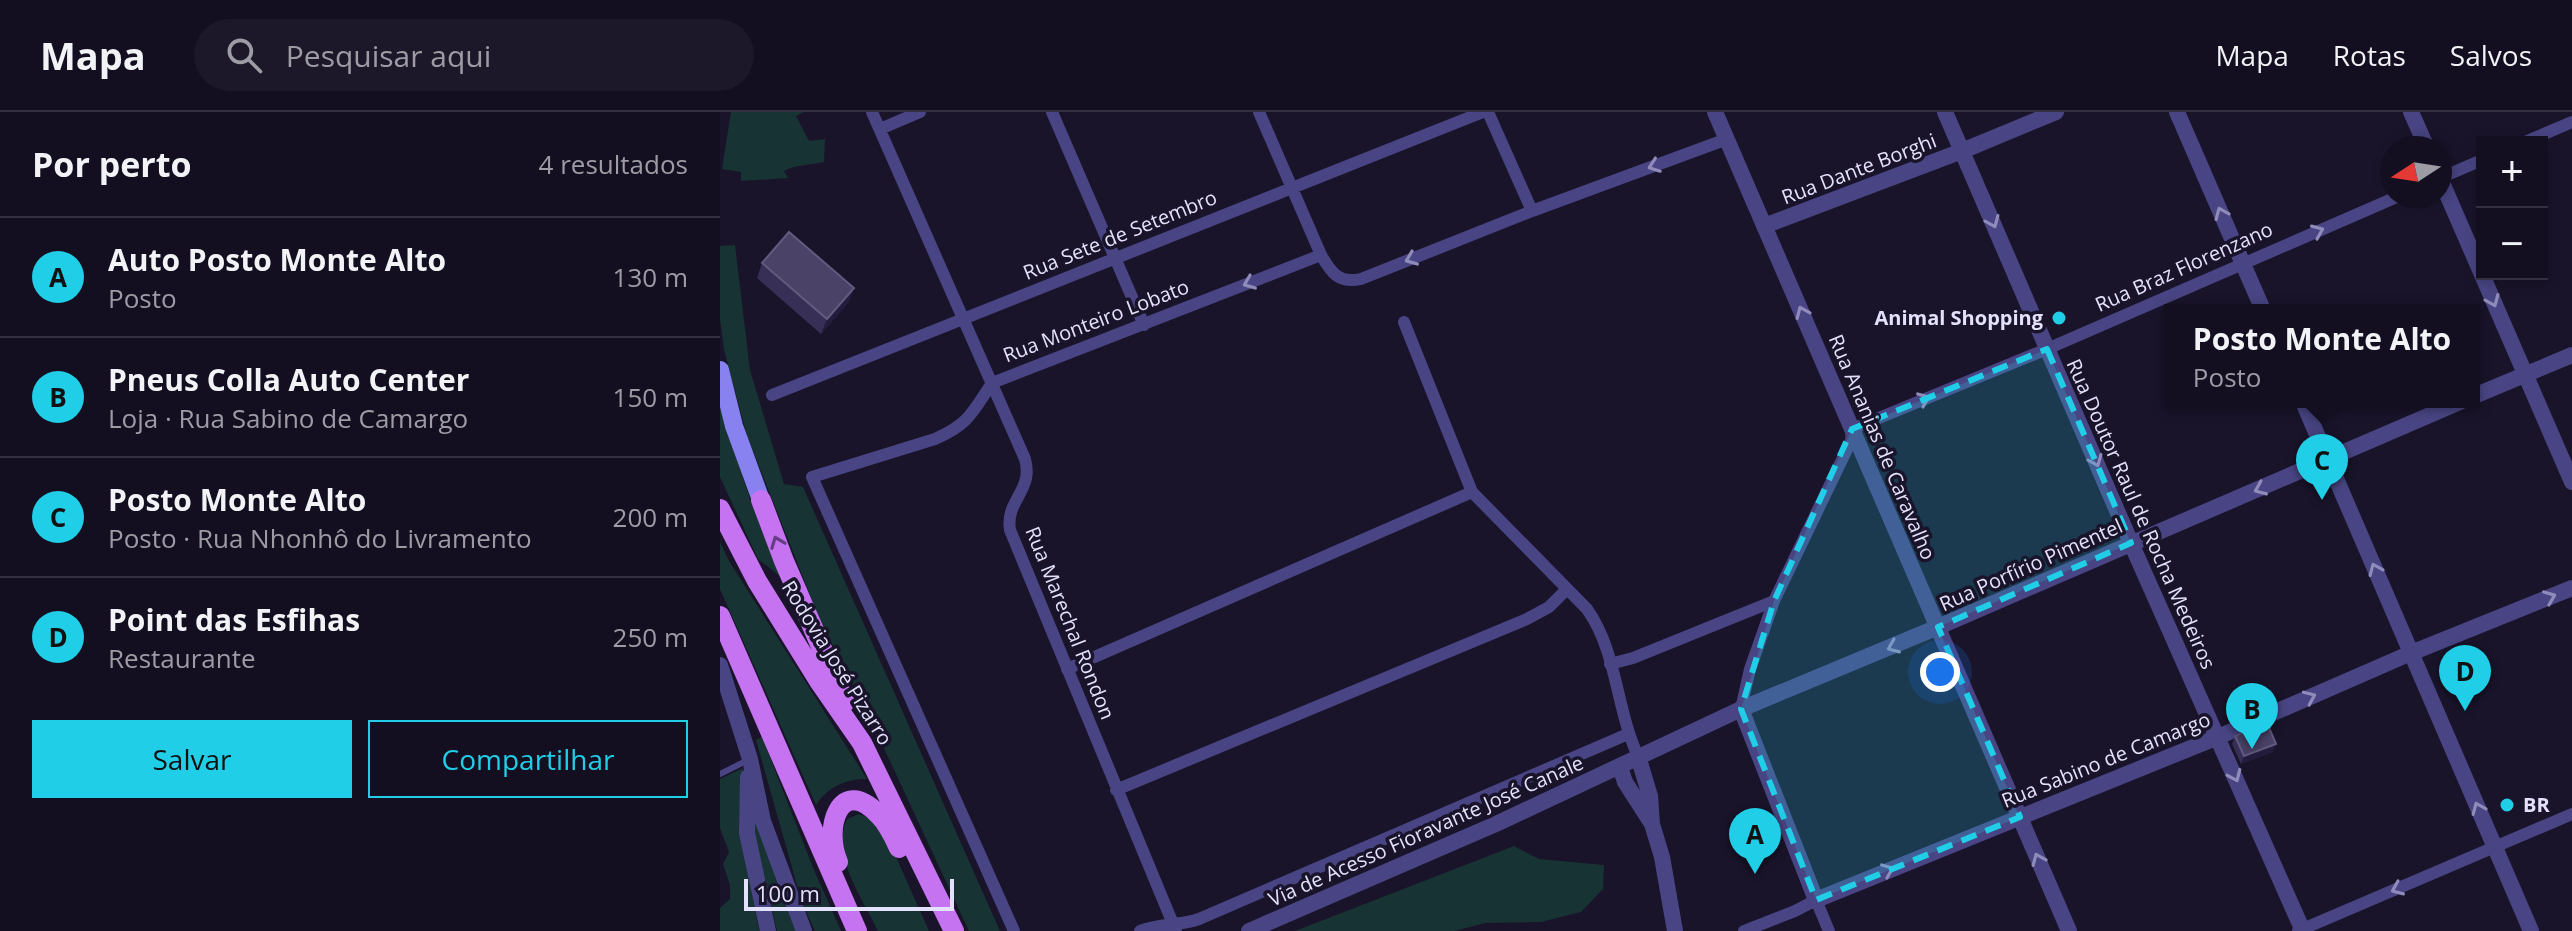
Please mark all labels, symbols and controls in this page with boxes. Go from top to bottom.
search box [194,19,754,91]
text: Mapa [40,29,146,81]
icon: search [222,33,266,77]
text: Pesquisar aqui [286,35,491,76]
text: Mapa [2215,36,2289,74]
text: Rotas [2333,36,2406,74]
text: Salvos [2450,36,2532,74]
street label: Rua Dante Borghi [1778,127,1940,210]
north arrow [2380,136,2452,208]
map controls [2476,136,2548,280]
button: + [2476,136,2548,208]
text: Por perto [32,141,192,187]
text: 4 resultados [539,146,688,182]
one-way arrow [1648,156,1662,173]
street label: Rua Sete de Setembro [1019,183,1221,286]
one-way arrow [2214,207,2230,221]
button: − [2476,208,2548,280]
one-way arrow [1983,214,1999,229]
street label: Rua Braz Florenzano [2091,215,2277,318]
one-way arrow [2310,225,2324,241]
text: Auto Posto Monte Alto [108,239,446,280]
one-way arrow [1405,249,1419,266]
text: A [49,259,67,295]
text: 130 m [613,259,688,295]
street label: Rua Monteiro Lobato [999,273,1193,368]
one-way arrow [1243,274,1257,290]
text: Posto [108,280,177,316]
one-way arrow [2484,293,2500,307]
place label: Animal Shopping [1875,304,2044,331]
popup [2164,304,2480,408]
one-way arrow [1795,306,1811,320]
marker: Animal Shopping [2050,309,2068,327]
text: Posto Monte Alto [2193,318,2451,359]
street label: Rua Ananias de Caravalho [1823,330,1942,564]
street label: Rua Doutor Raul de Rocha Medeiros [2061,354,2222,673]
text: Pneus Colla Auto Center [108,359,469,400]
text: Posto [2193,359,2261,395]
text: B [49,379,67,415]
text: 150 m [613,379,688,415]
one-way arrow [1916,393,1930,409]
text: Loja · Rua Sabino de Camargo [108,400,468,436]
pin: C [2296,434,2348,500]
one-way arrow [2086,453,2102,467]
text: Posto Monte Alto [108,479,366,520]
one-way arrow [2254,479,2268,495]
text: C [50,499,66,535]
text: 200 m [613,499,688,535]
street label: Rua Porfírio Pimentel [1935,512,2127,617]
text: Posto · Rua Nhonhô do Livramento [108,520,532,556]
street label: Rua Marechal Rondon [1019,522,1122,723]
one-way arrow [770,536,787,550]
one-way arrow [2368,563,2384,577]
street label: Rodovia José Pizarro [776,575,899,750]
one-way arrow [2542,590,2556,607]
text: Point das Esfihas [108,599,360,640]
text: D [48,619,68,655]
text: 250 m [613,619,688,655]
one-way arrow [1886,637,1901,653]
text: Restaurante [108,640,256,676]
pin: D [2439,645,2491,711]
your location [1920,652,1960,692]
pin: B [2226,683,2278,749]
one-way arrow [2302,690,2316,706]
street label: Rua Sabino de Camargo [1997,705,2214,814]
button: Salvar [32,720,352,798]
button: Compartilhar [368,720,688,798]
street label: Via de Acesso Fioravante José Canale [1264,749,1588,912]
one-way arrow [2225,768,2241,782]
place label: BR [2523,791,2550,818]
marker: BR [2498,796,2516,814]
one-way arrow [2471,802,2487,816]
pin: A [1729,808,1781,874]
one-way arrow [2032,853,2048,868]
one-way arrow [1880,864,1894,880]
scale bar [744,875,954,911]
text: 100 m [756,878,820,908]
one-way arrow [2391,879,2405,895]

